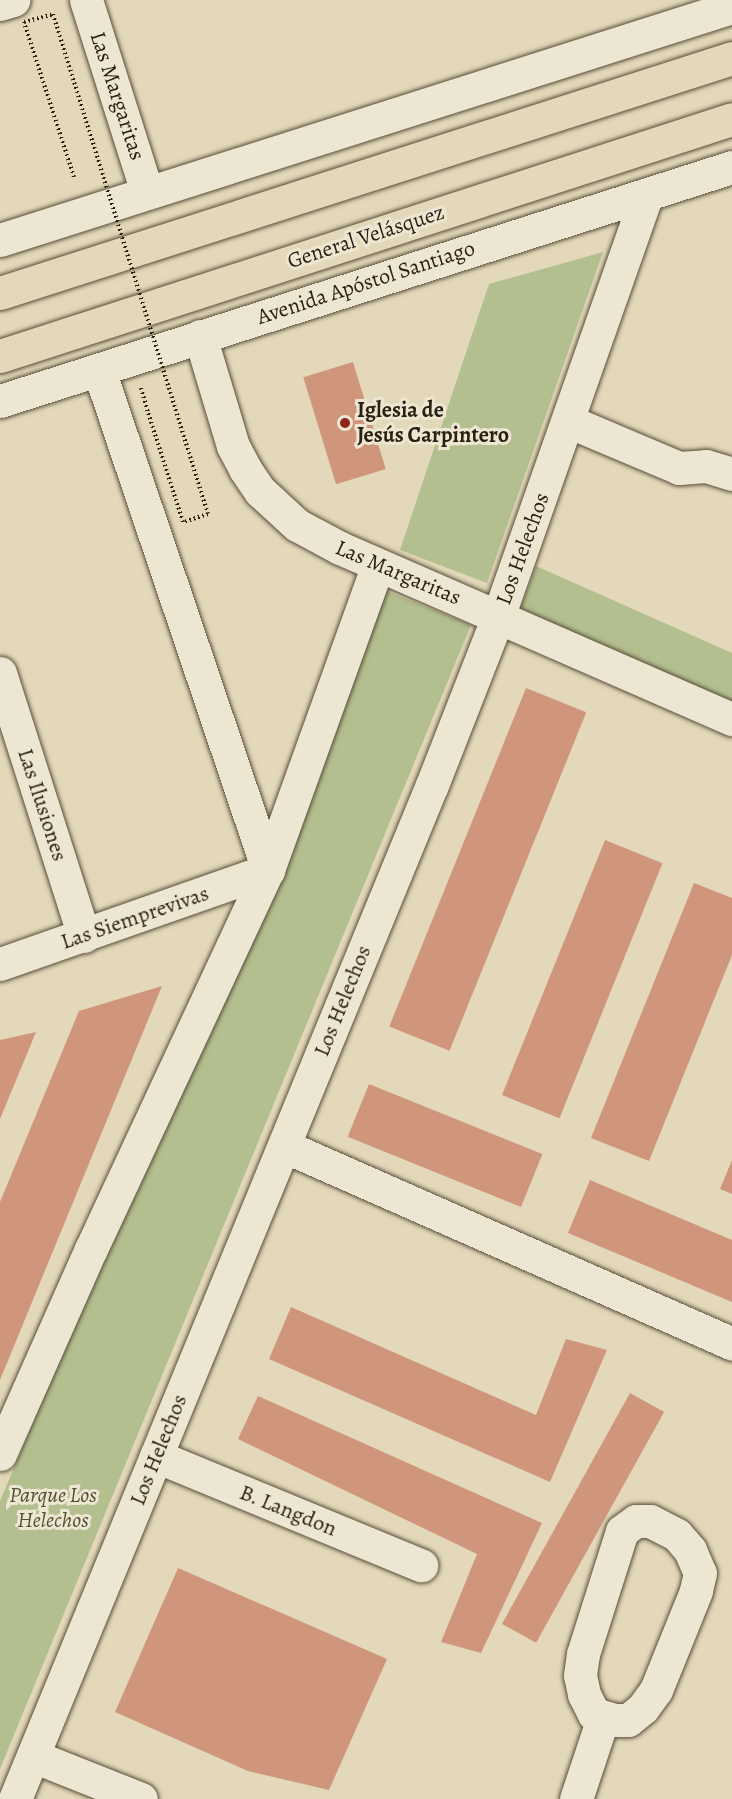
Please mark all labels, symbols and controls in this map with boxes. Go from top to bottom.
street label: Las Margaritas [84,28,150,164]
street label: General Velásquez [284,199,448,275]
street label: Avenida Apóstol Santiago [254,235,478,331]
place label: Iglesia de Jesús Carpintero [357,397,509,448]
marker: Iglesia de Jesús Carpintero [338,416,352,430]
street label: Los Helechos [491,489,555,609]
street label: Las Margaritas [331,535,465,611]
street label: Las Ilusiones [11,745,73,865]
street label: Las Siemprevivas [58,880,212,956]
street label: Los Helechos [309,942,377,1060]
street label: Los Helechos [125,1391,193,1509]
street label: B. Langdon [235,1480,341,1542]
park label: Parque Los Helechos [9,1482,97,1534]

